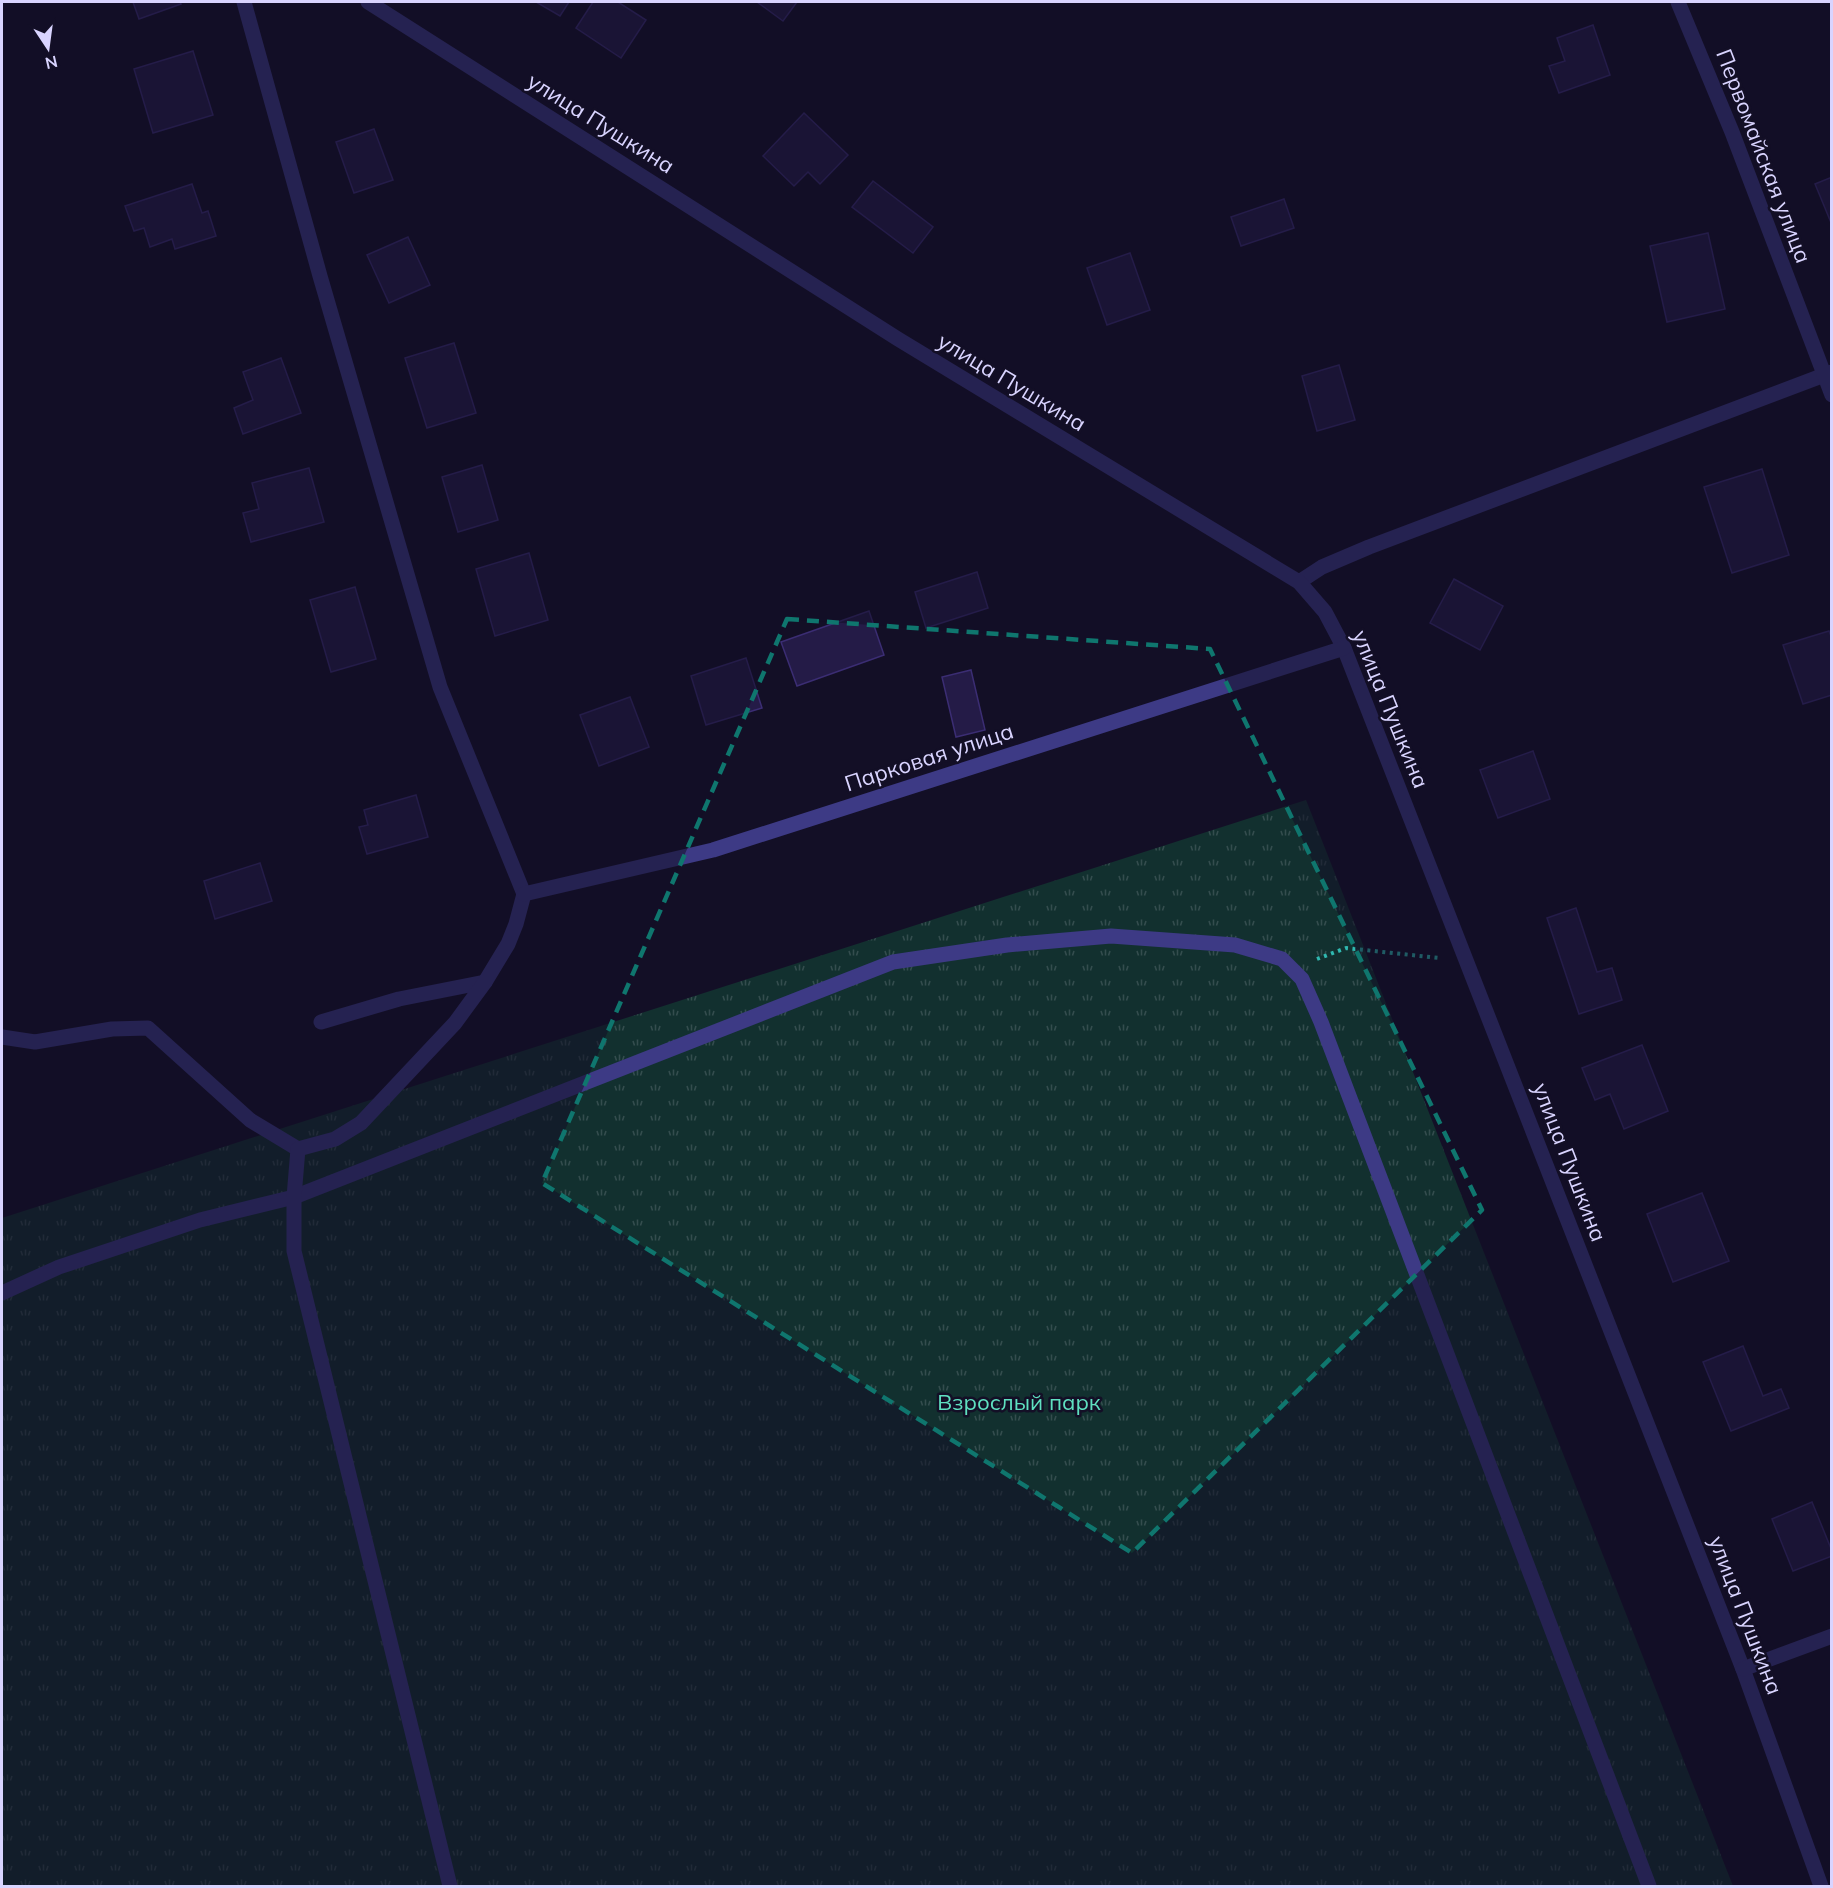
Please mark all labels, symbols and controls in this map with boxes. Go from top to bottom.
north arrow [18,18,78,78]
street label: Первомайская улица [1710,45,1818,267]
text: N [43,52,60,74]
street label: улица Пушкина [522,67,680,179]
street label: улица Пушкина [933,327,1091,437]
street label: улица Пушкина [1347,626,1435,792]
street label: Парковая улица [841,717,1017,797]
street label: улица Пушкина [1527,1079,1613,1245]
park label: Взрослый парк [937,1388,1101,1416]
street label: улица Пушкина [1703,1532,1789,1698]

